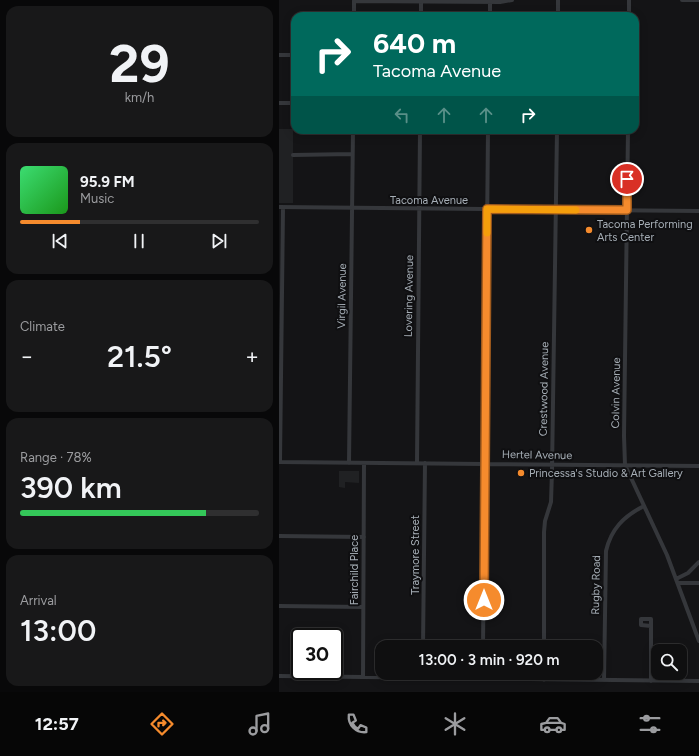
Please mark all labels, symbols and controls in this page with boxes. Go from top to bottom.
text: 640 m [373,26,456,60]
icon: right [307,28,359,80]
text: 29 [109,33,170,95]
text: Tacoma Avenue [373,60,501,82]
text: km/h [125,90,154,105]
icon: left [391,104,413,126]
icon: ahead [433,104,455,126]
icon: ahead [475,104,497,126]
icon: right [517,104,539,126]
pin [610,162,644,196]
icon: arrive [616,168,638,190]
text: 95.9 FM [80,173,135,191]
text: Music [80,191,114,206]
street label: Tacoma Avenue [390,194,468,207]
place label: Tacoma Performing Arts Center [597,218,693,244]
marker: Tacoma Performing Arts Center [584,225,594,235]
icon: previous [49,230,71,252]
icon: pause [128,230,150,252]
icon: next [208,230,230,252]
street label: Lovering Avenue [402,255,416,337]
street label: Virgil Avenue [335,263,349,329]
text: Climate [20,319,65,334]
text: 21.5° [107,338,172,375]
street label: Crestwood Avenue [537,342,551,436]
text: − [20,343,34,370]
text: + [245,343,259,370]
street label: Colvin Avenue [609,357,623,429]
street label: Hertel Avenue [502,448,572,462]
text: Range · 78% [20,450,92,465]
place label: Princessa's Studio & Art Gallery [529,467,683,480]
marker: Princessa's Studio & Art Gallery [516,468,526,478]
text: 390 km [20,469,122,506]
street label: Traymore Street [409,515,422,595]
street label: Fairchild Place [348,535,361,605]
street label: Rugby Road [589,555,603,615]
position arrow [463,579,505,621]
text: Arrival [20,593,57,608]
text: 13:00 [20,612,96,649]
speed limit sign: 30 [291,628,343,680]
map controls [651,644,687,680]
button: search [651,644,687,680]
text: 13:00 · 3 min · 920 m [419,651,559,669]
icon: directions [148,710,176,738]
icon: music [246,710,274,738]
icon: phone [343,710,371,738]
icon: climate [441,710,469,738]
icon: car [539,710,567,738]
icon: filters [636,710,664,738]
text: 12:57 [35,713,79,735]

